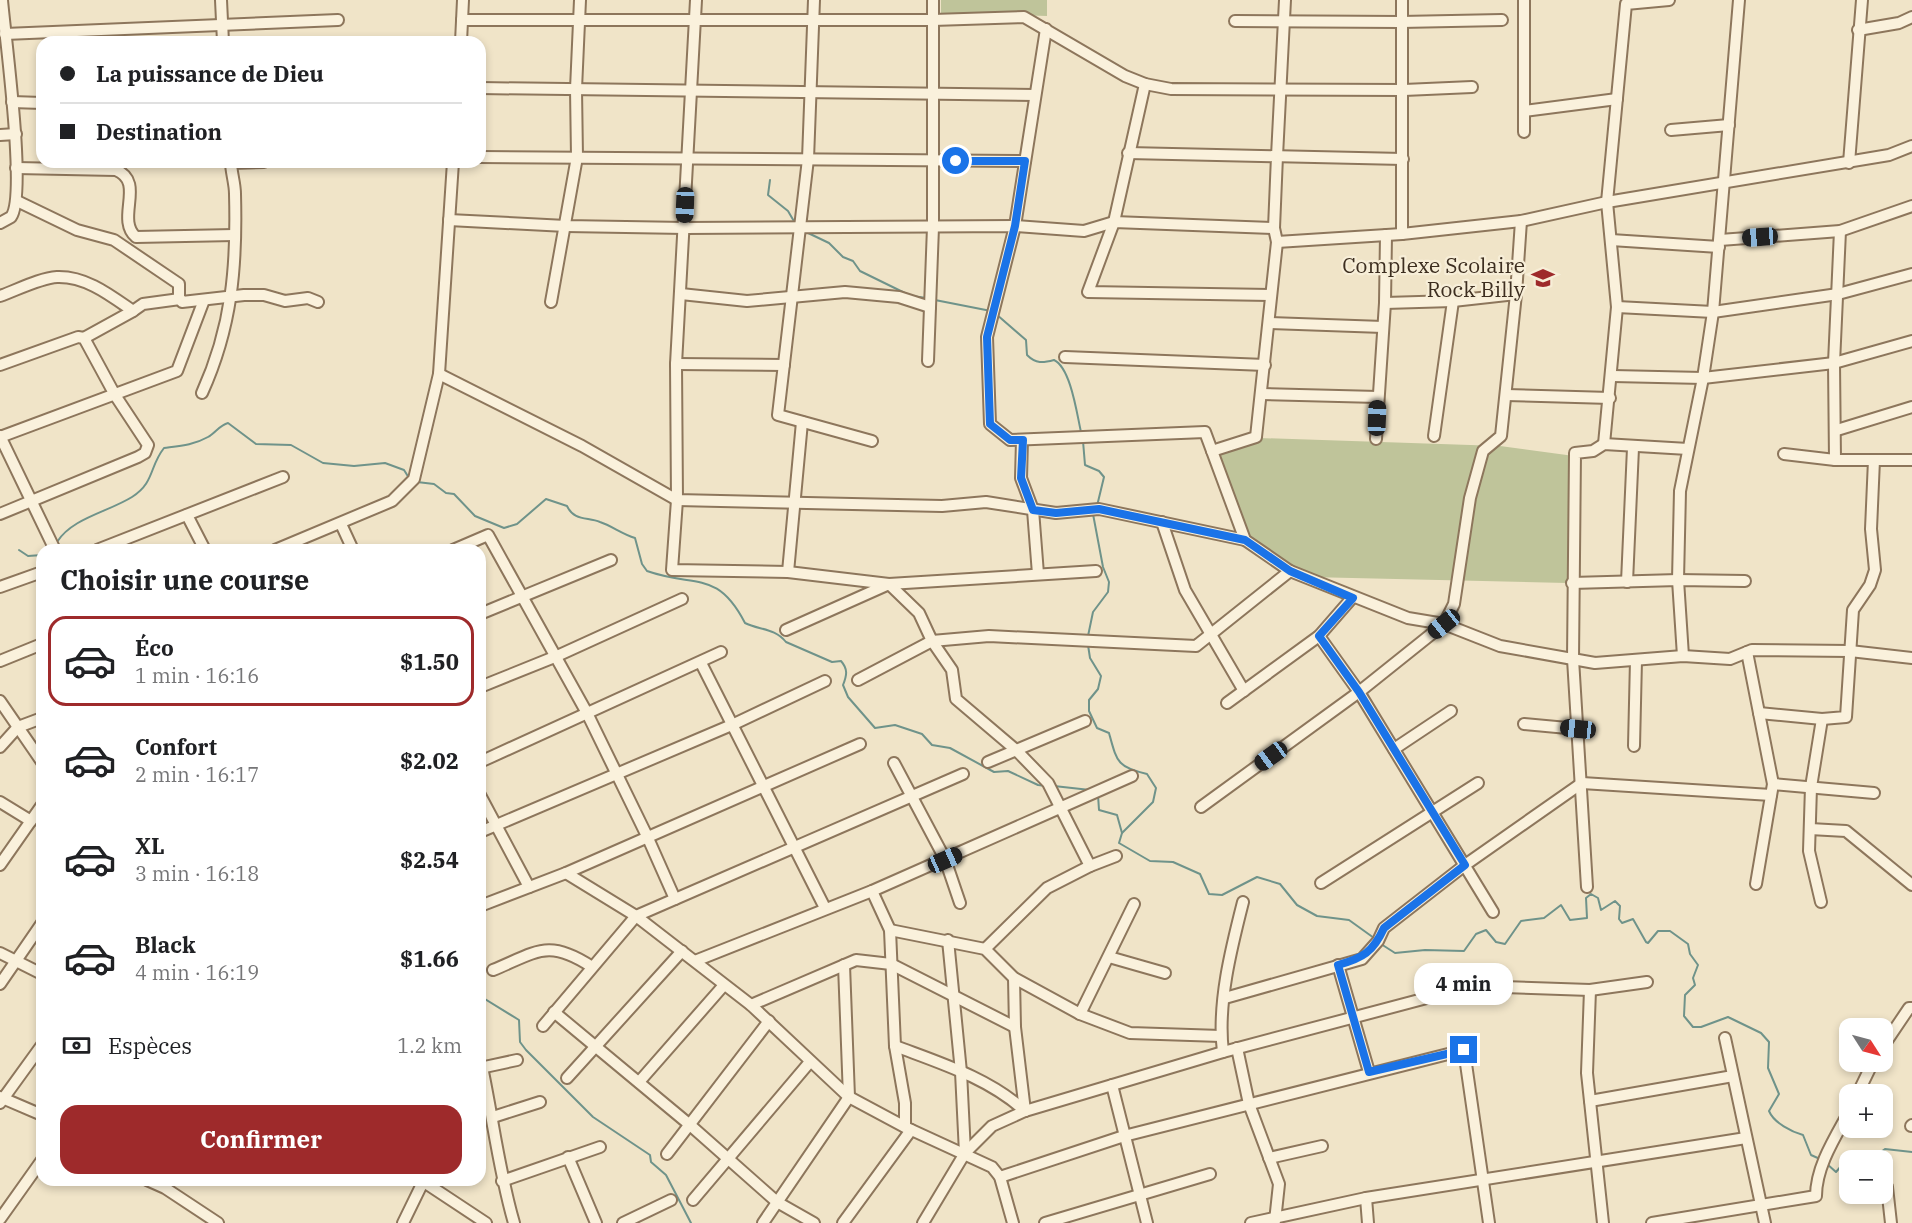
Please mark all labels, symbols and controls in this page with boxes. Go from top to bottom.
text: La puissance de Dieu [96,59,324,88]
text: Destination [96,117,222,146]
route start [942,147,969,174]
car [675,187,695,223]
car [1741,227,1779,247]
place label: Complexe Scolaire Rock Billy [1342,251,1526,303]
school or university icon: Complexe Scolaire Rock Billy [1530,265,1556,291]
car [1367,400,1387,436]
text: Choisir une course [60,562,309,597]
car [1424,606,1464,642]
text: Éco [135,633,174,662]
icon: car [63,634,117,688]
text: $1.50 [400,647,459,676]
text: 1 min · 16:16 [135,662,259,689]
car [1559,718,1597,740]
text: Confort [135,732,217,761]
icon: car [63,733,117,787]
car [1251,738,1291,774]
text: $2.02 [400,746,459,775]
text: 2 min · 16:17 [135,761,259,788]
text: XL [135,831,165,860]
icon: car [63,832,117,886]
car [925,844,965,876]
text: $2.54 [400,845,459,874]
text: 3 min · 16:18 [135,860,259,887]
text: Black [135,930,196,959]
icon: car [63,931,117,985]
text: $1.66 [400,944,459,973]
text: 4 min · 16:19 [135,959,259,986]
callout: 4 min [1414,963,1514,1005]
text: 4 min [1436,970,1492,997]
north arrow [1839,1018,1893,1072]
map controls [1839,1018,1893,1204]
icon: cash [60,1029,93,1062]
text: Espèces [108,1031,192,1060]
text: 1.2 km [397,1032,462,1059]
route end [1450,1036,1477,1063]
button: + [1839,1084,1893,1138]
button: Confirmer [60,1105,462,1174]
button: − [1839,1150,1893,1204]

